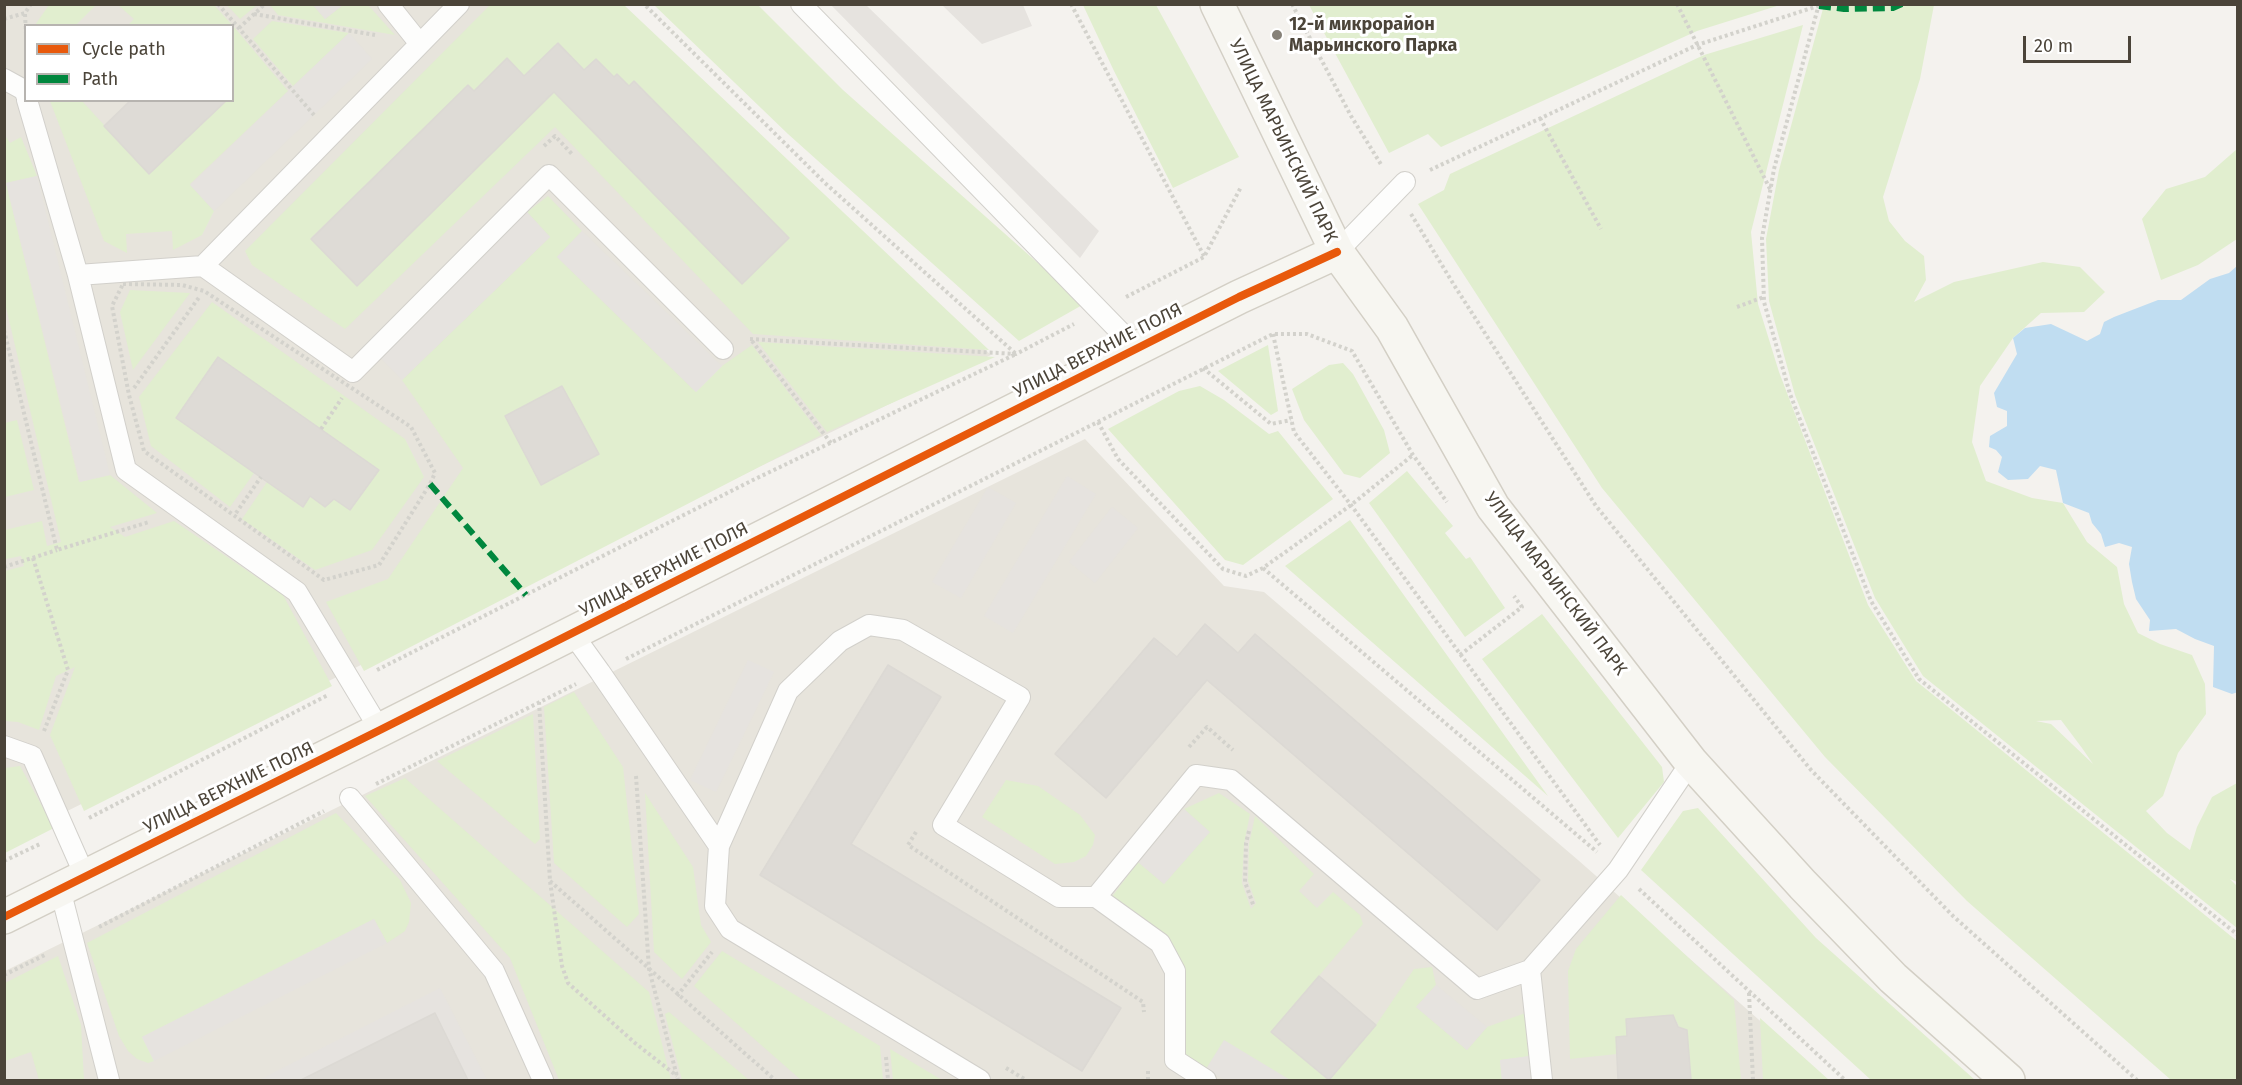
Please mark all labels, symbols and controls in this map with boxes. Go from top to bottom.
place label: 12-й микрорайон Марьинского Парка [1289,14,1457,57]
legend [24,24,234,102]
scale bar [2026,24,2134,62]
marker: 12-й микрорайон Марьинского Парка [1270,28,1284,42]
text: 20 m [2034,35,2073,57]
street label: УЛИЦА МАРЬИНСКИЙ ПАРК [1224,36,1342,246]
text: Cycle path [82,38,166,60]
text: Path [82,68,118,90]
street label: УЛИЦА ВЕРХНИЕ ПОЛЯ [1010,299,1186,403]
street label: УЛИЦА МАРЬИНСКИЙ ПАРК [1479,488,1631,680]
street label: УЛИЦА ВЕРХНИЕ ПОЛЯ [576,518,752,622]
street label: УЛИЦА ВЕРХНИЕ ПОЛЯ [140,737,318,839]

